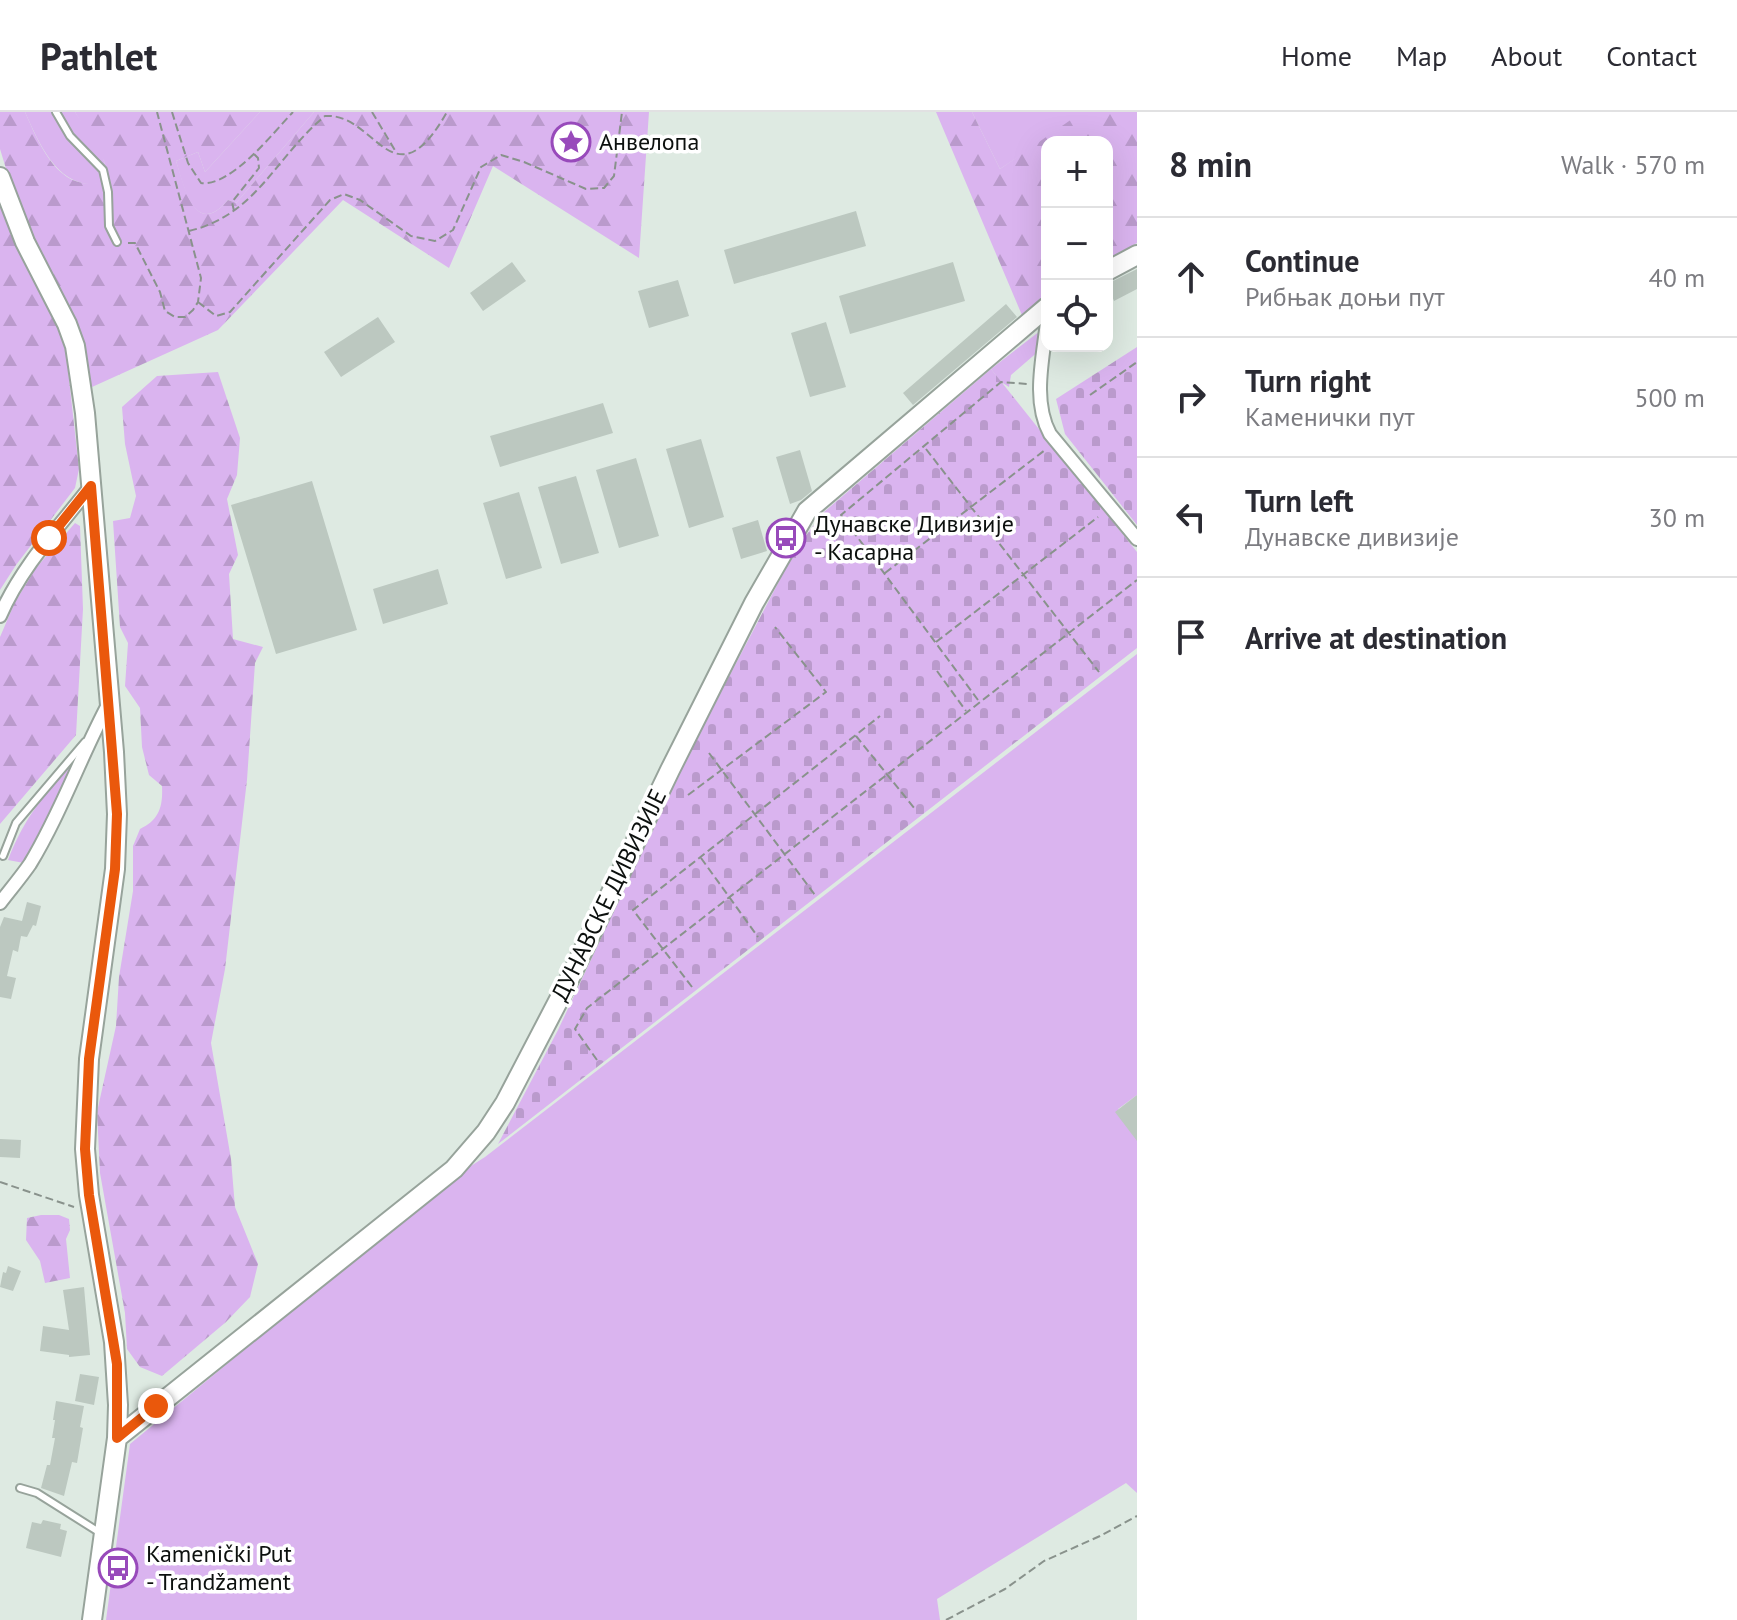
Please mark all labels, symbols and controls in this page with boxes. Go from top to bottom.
text: Pathlet [40,31,157,80]
text: Home [1281,37,1352,74]
text: Map [1396,37,1447,74]
text: About [1491,37,1562,74]
text: Contact [1606,37,1697,74]
place icon: Анвелопа [550,121,592,163]
place label: Анвелопа [599,126,699,157]
map controls [1041,136,1113,352]
button: + [1041,136,1113,208]
text: 8 min [1169,142,1252,186]
text: Walk · 570 m [1561,148,1705,181]
button: − [1041,208,1113,280]
text: Continue [1245,241,1359,280]
icon: ahead [1169,255,1213,299]
text: 40 m [1649,261,1705,294]
button: locate [1041,280,1113,352]
text: Рибњак доњи пут [1245,280,1445,313]
text: Turn right [1245,361,1371,400]
icon: right [1169,375,1213,419]
text: 500 m [1634,381,1705,414]
text: Каменички пут [1245,400,1415,433]
text: Turn left [1245,481,1353,520]
icon: left [1169,495,1213,539]
text: 30 m [1649,501,1705,534]
place label: Дунавске Дивизије - Касарна [814,508,1014,567]
bus stop icon: Дунавске Дивизије - Касарна [765,517,807,559]
route start [31,520,67,556]
text: Дунавске дивизије [1245,520,1459,553]
icon: arrive [1169,615,1213,659]
text: Arrive at destination [1245,618,1507,657]
street label: ДУНАВСКЕ ДИВИЗИЈЕ [544,784,673,1006]
route end [138,1388,174,1424]
place label: Kamenički Put - Trandžament [146,1538,292,1597]
bus stop icon: Kamenički Put - Trandžament [97,1547,139,1589]

